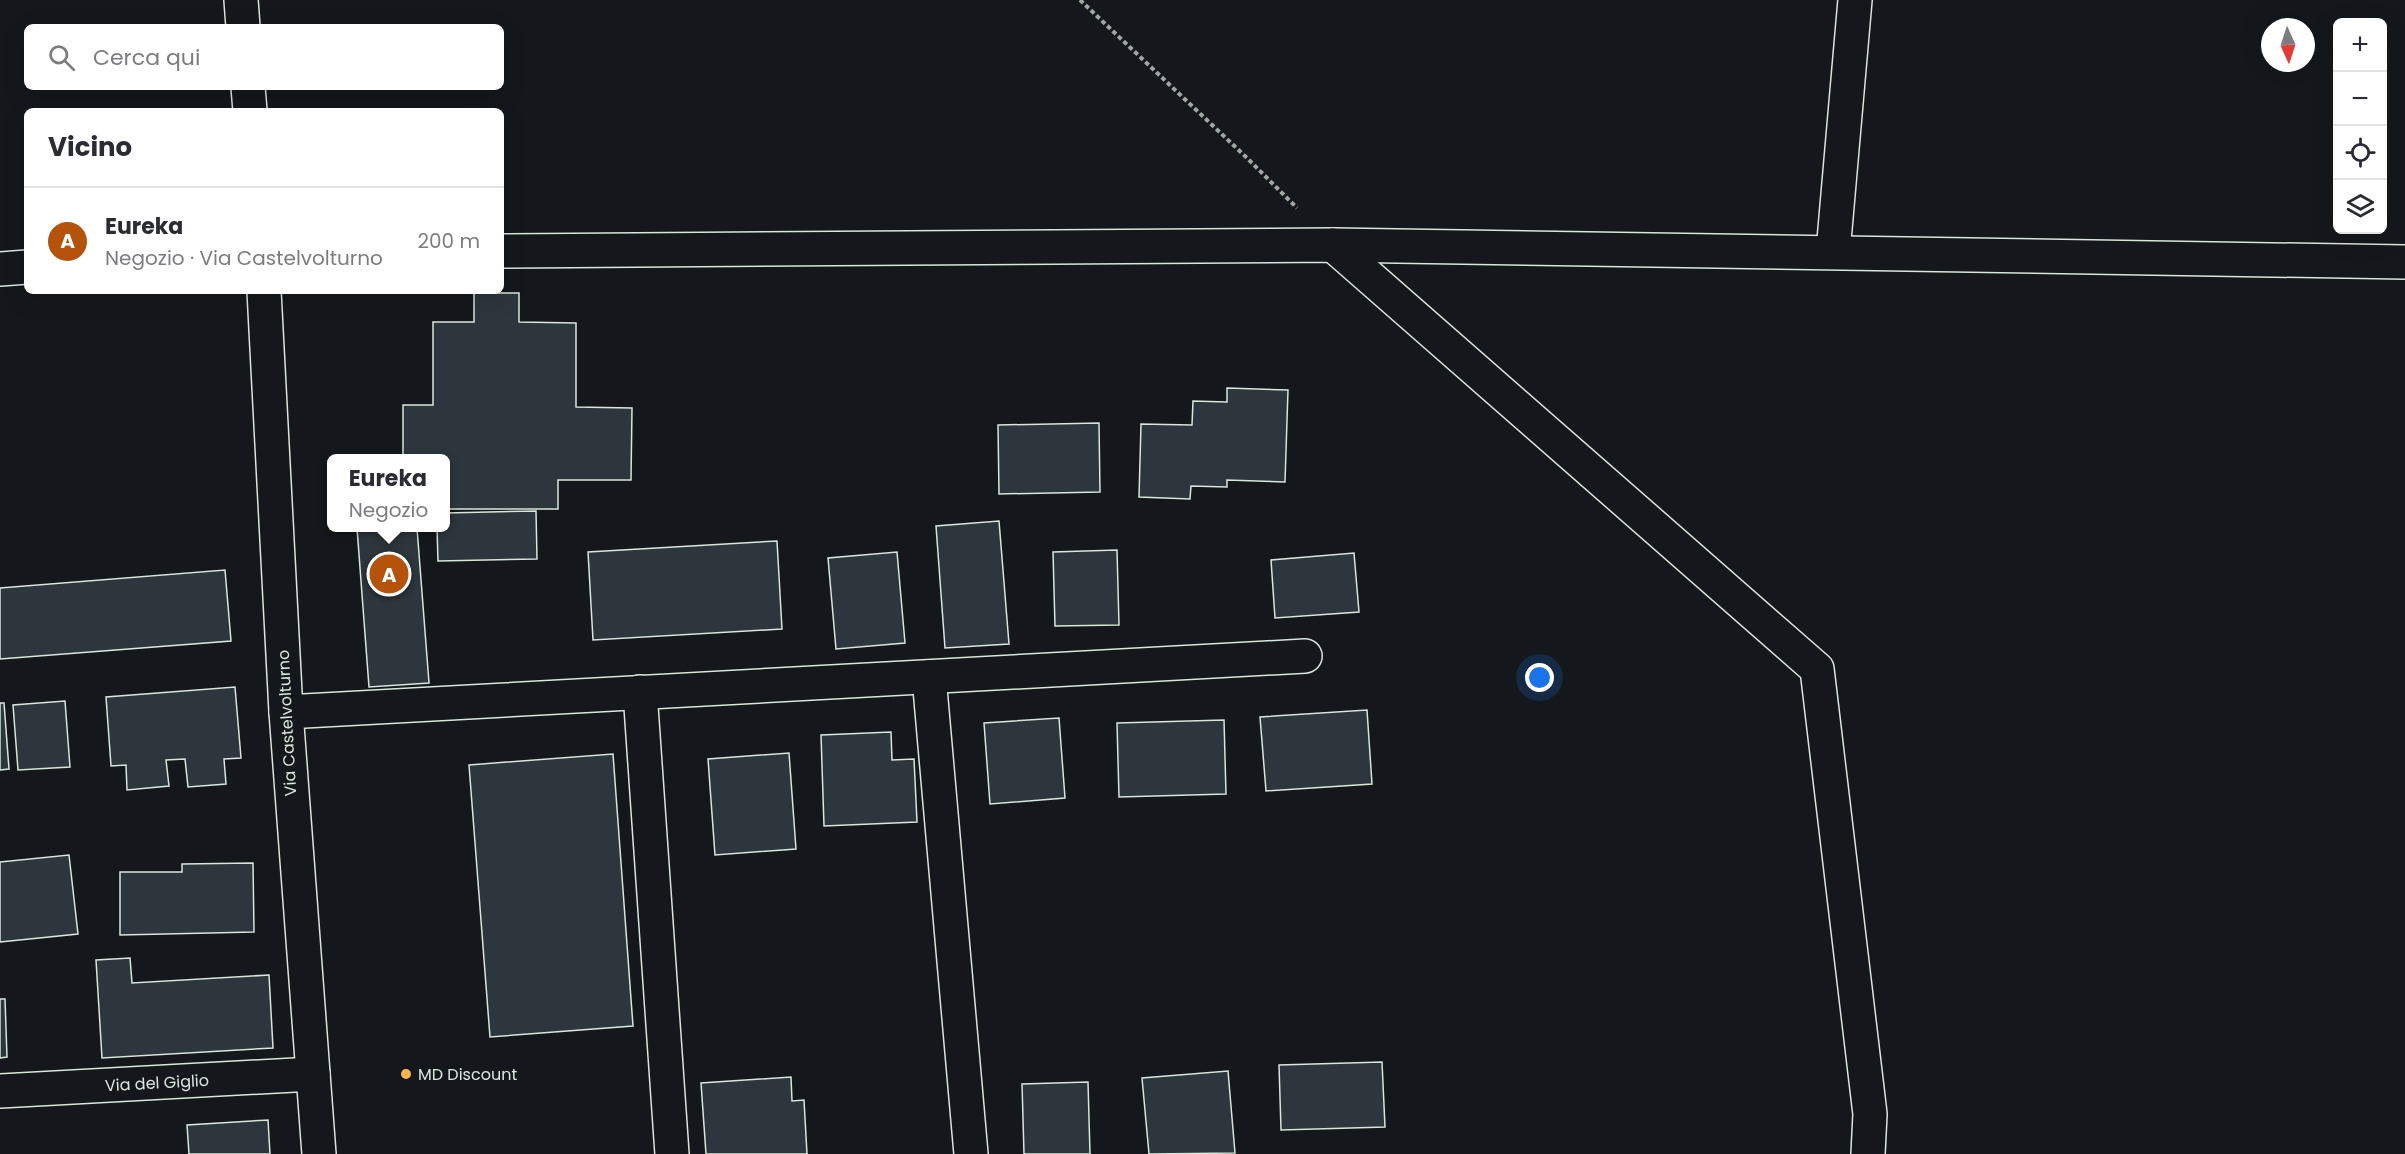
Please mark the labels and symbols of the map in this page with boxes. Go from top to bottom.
north arrow [2261,18,2315,72]
pin: A [370,552,408,596]
street label: Via Castelvolturno [272,649,302,797]
your location [1525,663,1554,692]
place label: MD Discount [418,1063,517,1086]
marker: MD Discount [399,1067,413,1081]
street label: Via del Giglio [104,1069,210,1097]

